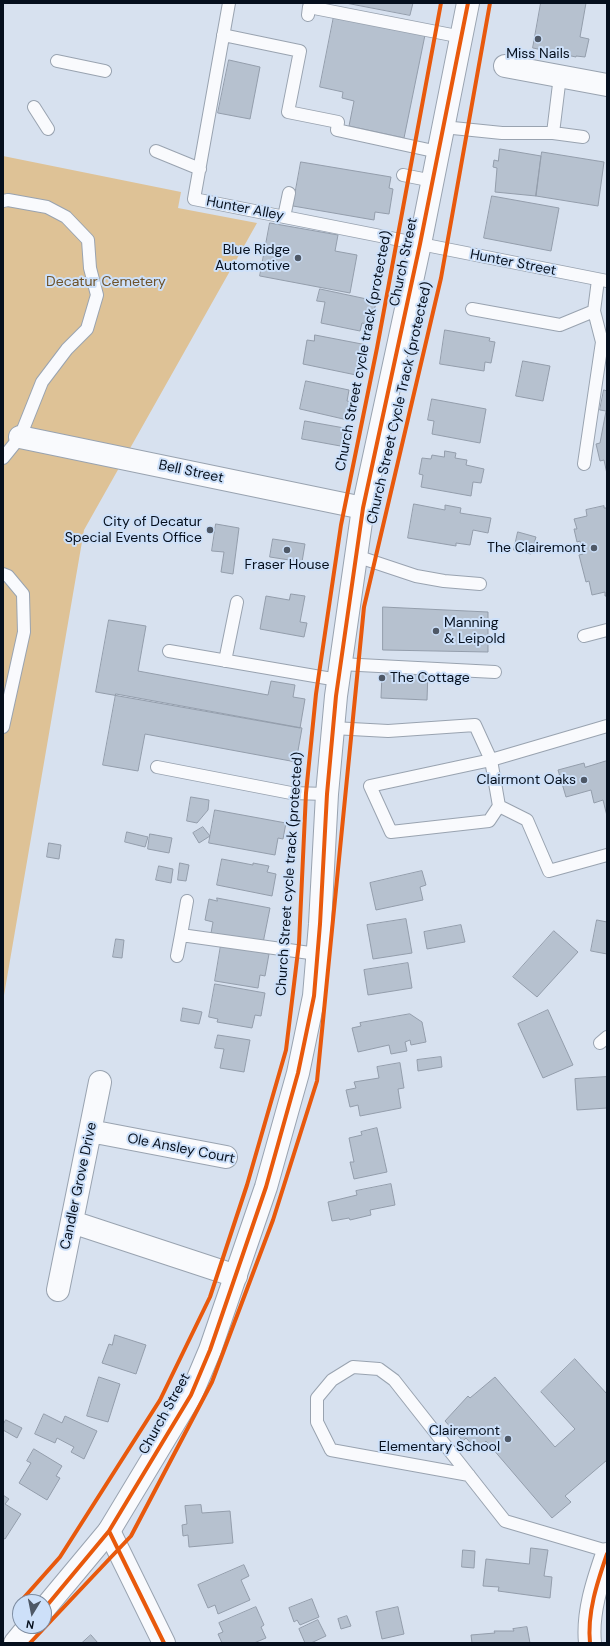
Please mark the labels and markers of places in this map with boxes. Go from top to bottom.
marker: Miss Nails [533,34,543,44]
place label: Miss Nails [506,46,570,62]
place label: Blue Ridge Automotive [215,242,290,274]
marker: Blue Ridge Automotive [293,253,303,263]
place label: City of Decatur Special Events Office [65,514,202,546]
marker: City of Decatur Special Events Office [205,525,215,535]
place label: The Clairemont [487,540,586,556]
marker: The Clairemont [589,543,599,553]
marker: Fraser House [282,545,292,555]
place label: Fraser House [244,557,330,573]
place label: Manning & Leipold [444,615,505,648]
marker: Manning & Leipold [431,626,441,636]
place label: The Cottage [390,670,470,686]
marker: The Cottage [377,673,387,683]
place label: Clairmont Oaks [477,772,576,788]
marker: Clairmont Oaks [579,775,589,785]
place label: Clairemont Elementary School [379,1423,500,1456]
marker: Clairemont Elementary School [503,1434,513,1444]

